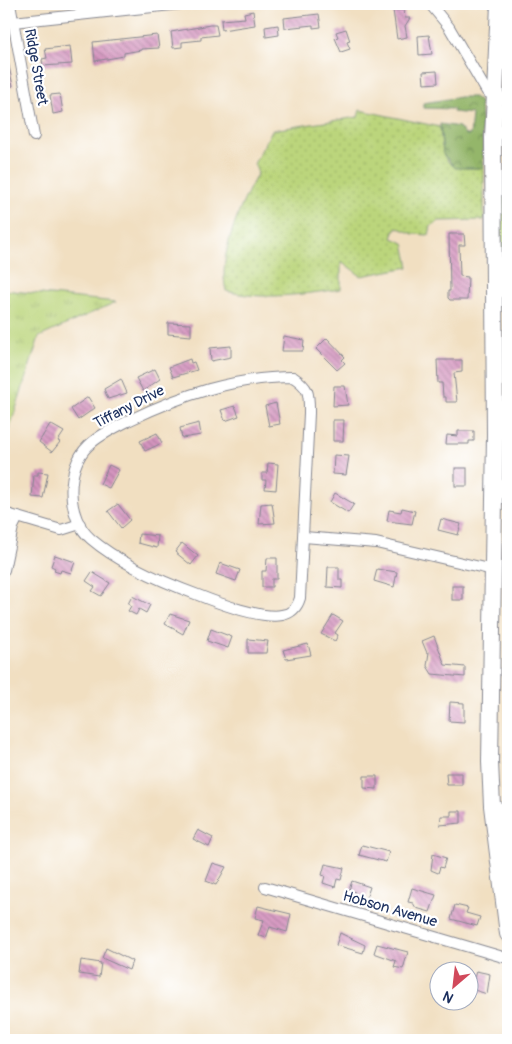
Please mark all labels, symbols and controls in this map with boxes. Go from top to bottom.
street label: Ridge Street [20,27,52,108]
street label: Tiffany Drive [90,381,168,433]
street label: Hobson Avenue [341,886,440,932]
north arrow [430,962,480,1012]
text: N [440,987,456,1007]

